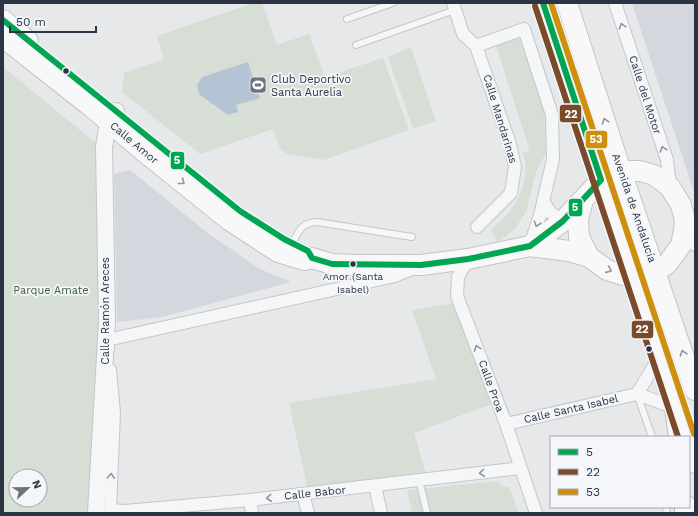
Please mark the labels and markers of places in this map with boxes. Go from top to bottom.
unlabelled marker [61,66,71,76]
place label: Club Deportivo Santa Aurelia [271,73,351,99]
sports icon: Club Deportivo Santa Aurelia [248,75,268,95]
marker: Amor (Santa Isabel) [348,259,358,269]
place label: Amor (Santa Isabel) [323,271,384,295]
unlabelled marker [644,344,654,354]

